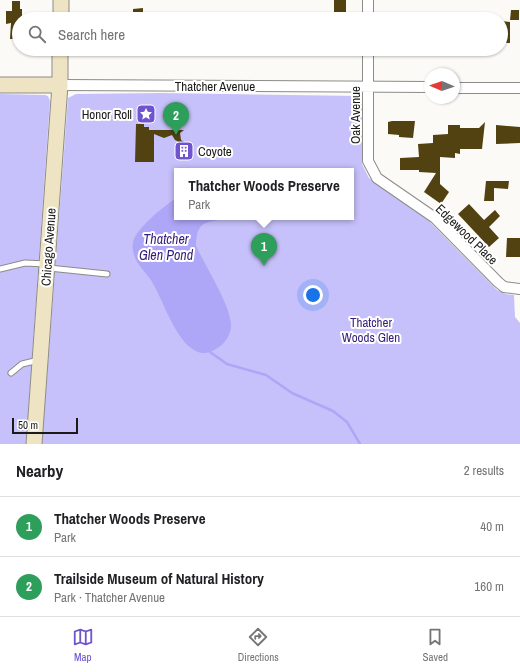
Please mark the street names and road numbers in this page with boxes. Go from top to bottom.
street label: Thatcher Avenue [175,78,255,95]
street label: Oak Avenue [347,86,364,144]
street label: Edgewood Place [432,200,501,268]
street label: Chicago Avenue [37,207,60,287]

